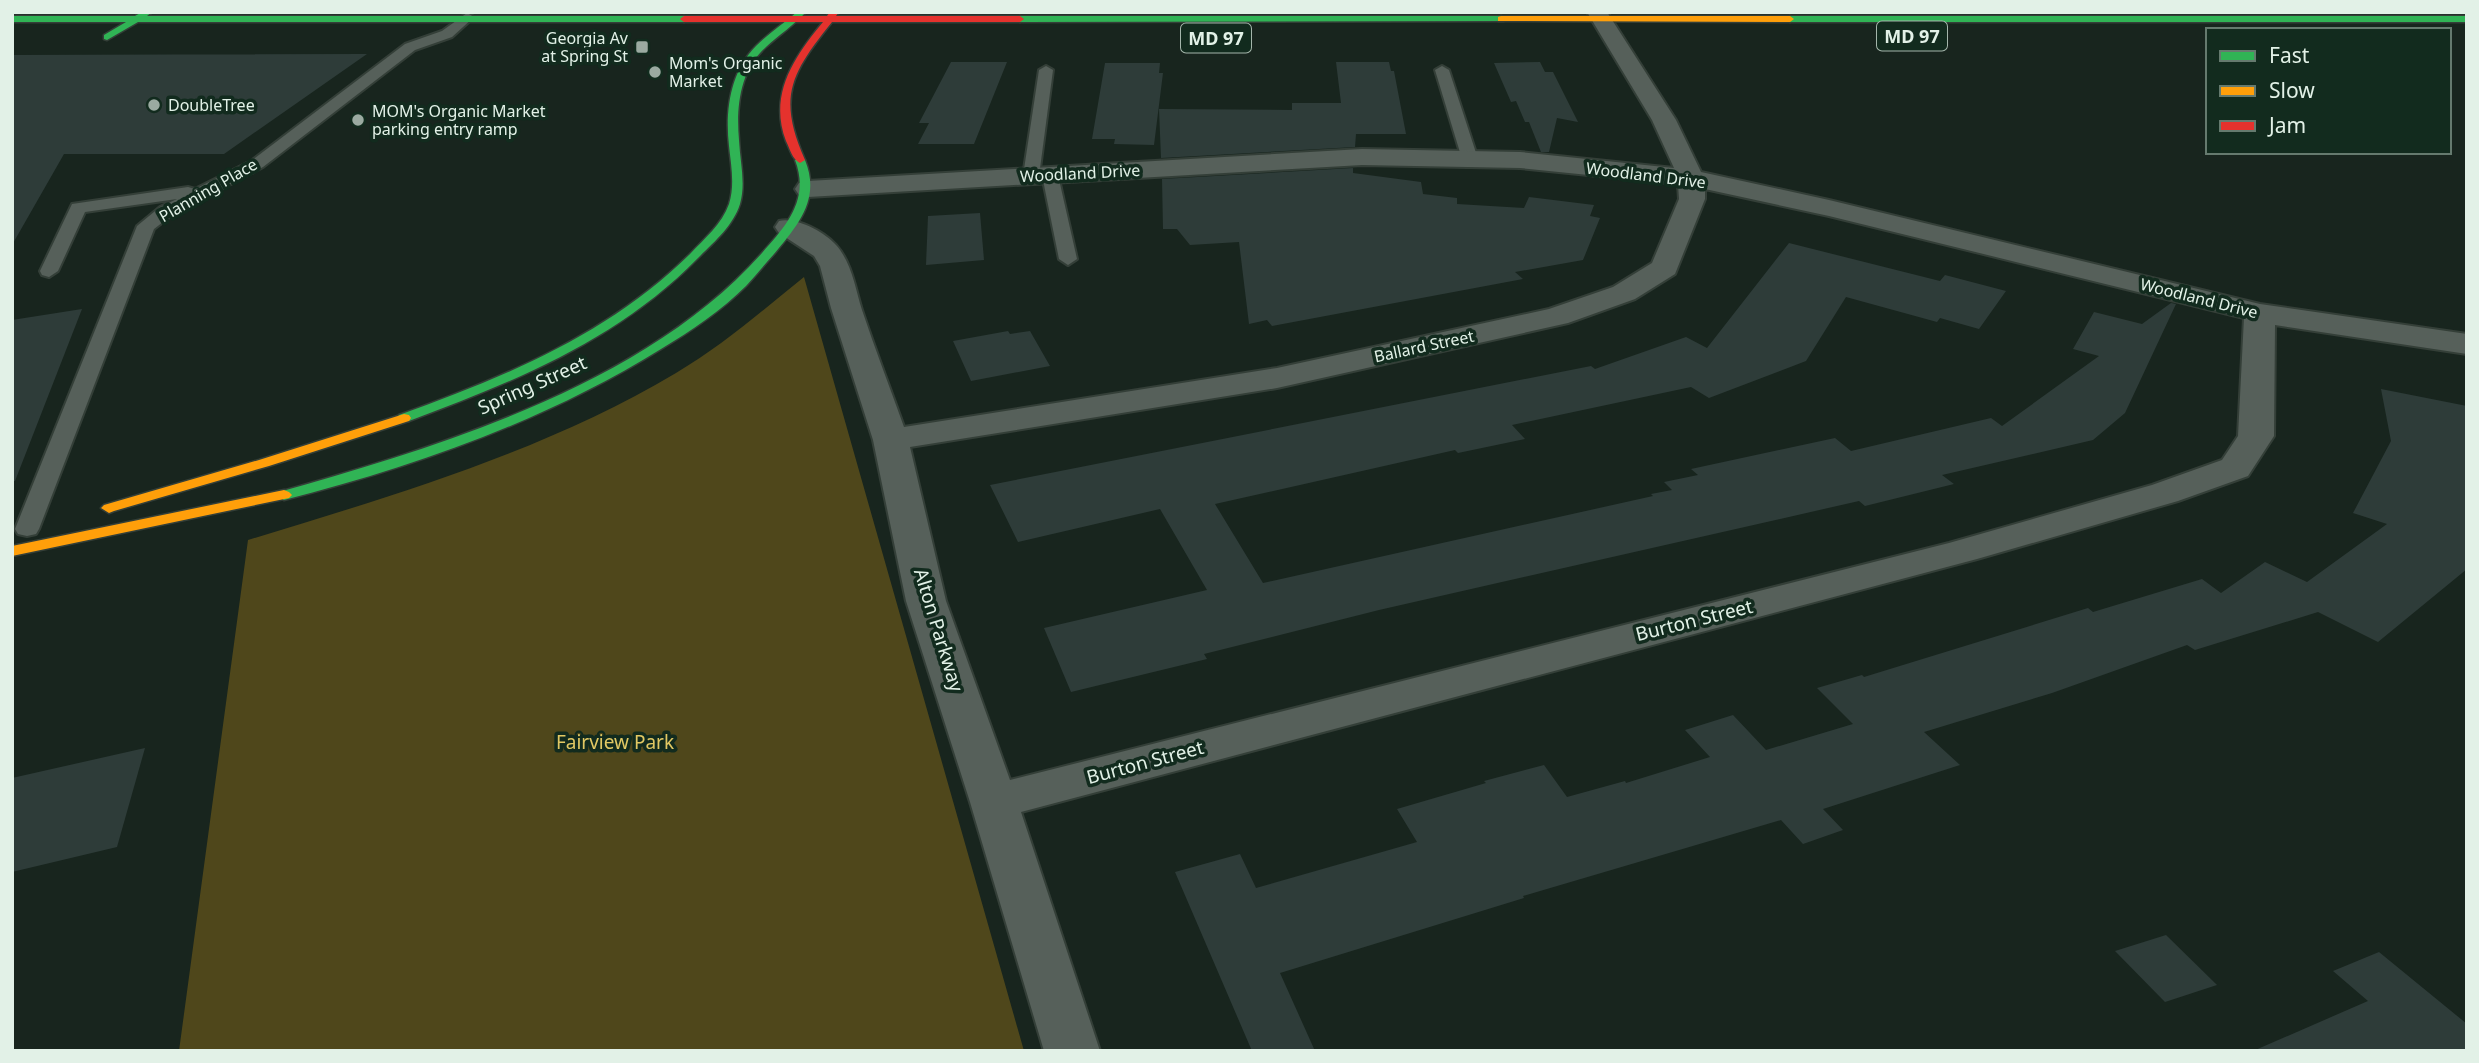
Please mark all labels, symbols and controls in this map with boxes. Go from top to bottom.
road number: MD 97 [1877,22,1947,51]
road number: MD 97 [1181,24,1251,52]
place label: Georgia Av at Spring St [541,27,629,67]
legend [2206,28,2451,154]
marker: Georgia Av at Spring St [634,39,650,55]
text: Fast [2269,41,2310,69]
place label: Mom's Organic Market [669,52,783,92]
marker: Mom's Organic Market [647,64,663,80]
text: Slow [2269,76,2315,104]
place label: DoubleTree [168,94,255,116]
marker: DoubleTree [146,97,162,113]
place label: MOM's Organic Market parking entry ramp [372,100,546,140]
text: Jam [2267,111,2306,139]
marker: MOM's Organic Market parking entry ramp [350,112,366,128]
street label: Planning Place [155,153,261,227]
street label: Woodland Drive [1585,157,1707,193]
street label: Woodland Drive [1019,159,1141,187]
street label: Woodland Drive [2138,273,2260,323]
street label: Ballard Street [1372,325,1476,367]
street label: Spring Street [474,349,591,421]
street label: Alton Parkway [908,565,970,695]
street label: Burton Street [1633,593,1756,647]
park label: Fairview Park [556,729,674,755]
street label: Burton Street [1084,734,1206,790]

